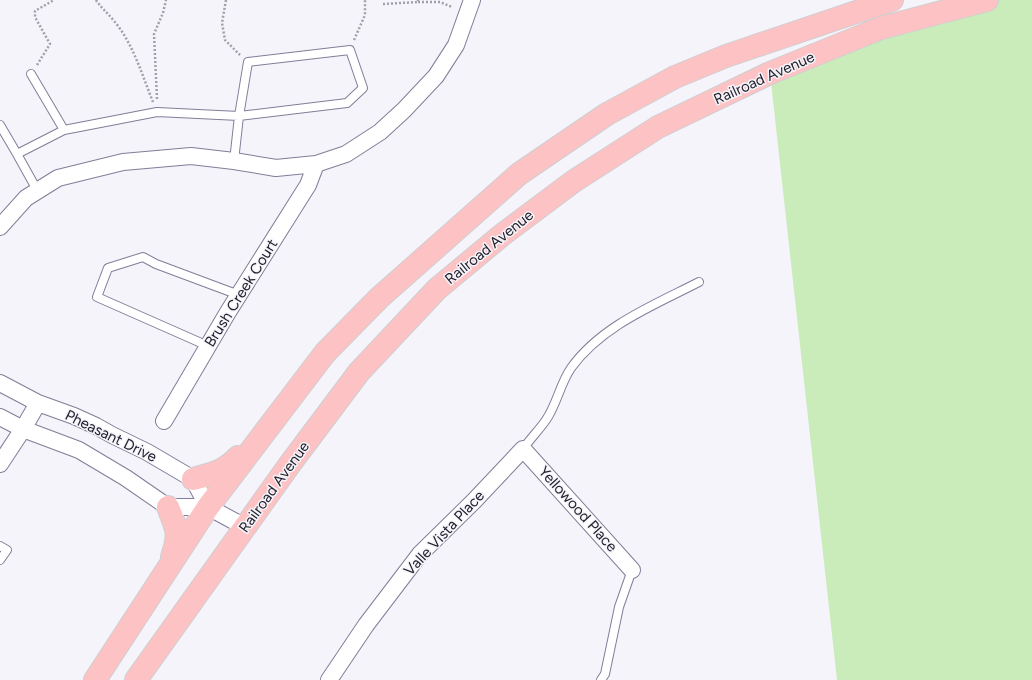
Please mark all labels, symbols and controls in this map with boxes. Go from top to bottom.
street label: Railroad Avenue [711,48,817,108]
street label: Railroad Avenue [441,206,537,288]
street label: Brush Creek Court [201,236,282,350]
street label: Pheasant Drive [62,406,160,466]
street label: Railroad Avenue [235,438,313,536]
street label: Yellowood Place [535,463,621,555]
street label: Valle Vista Place [400,487,488,579]

